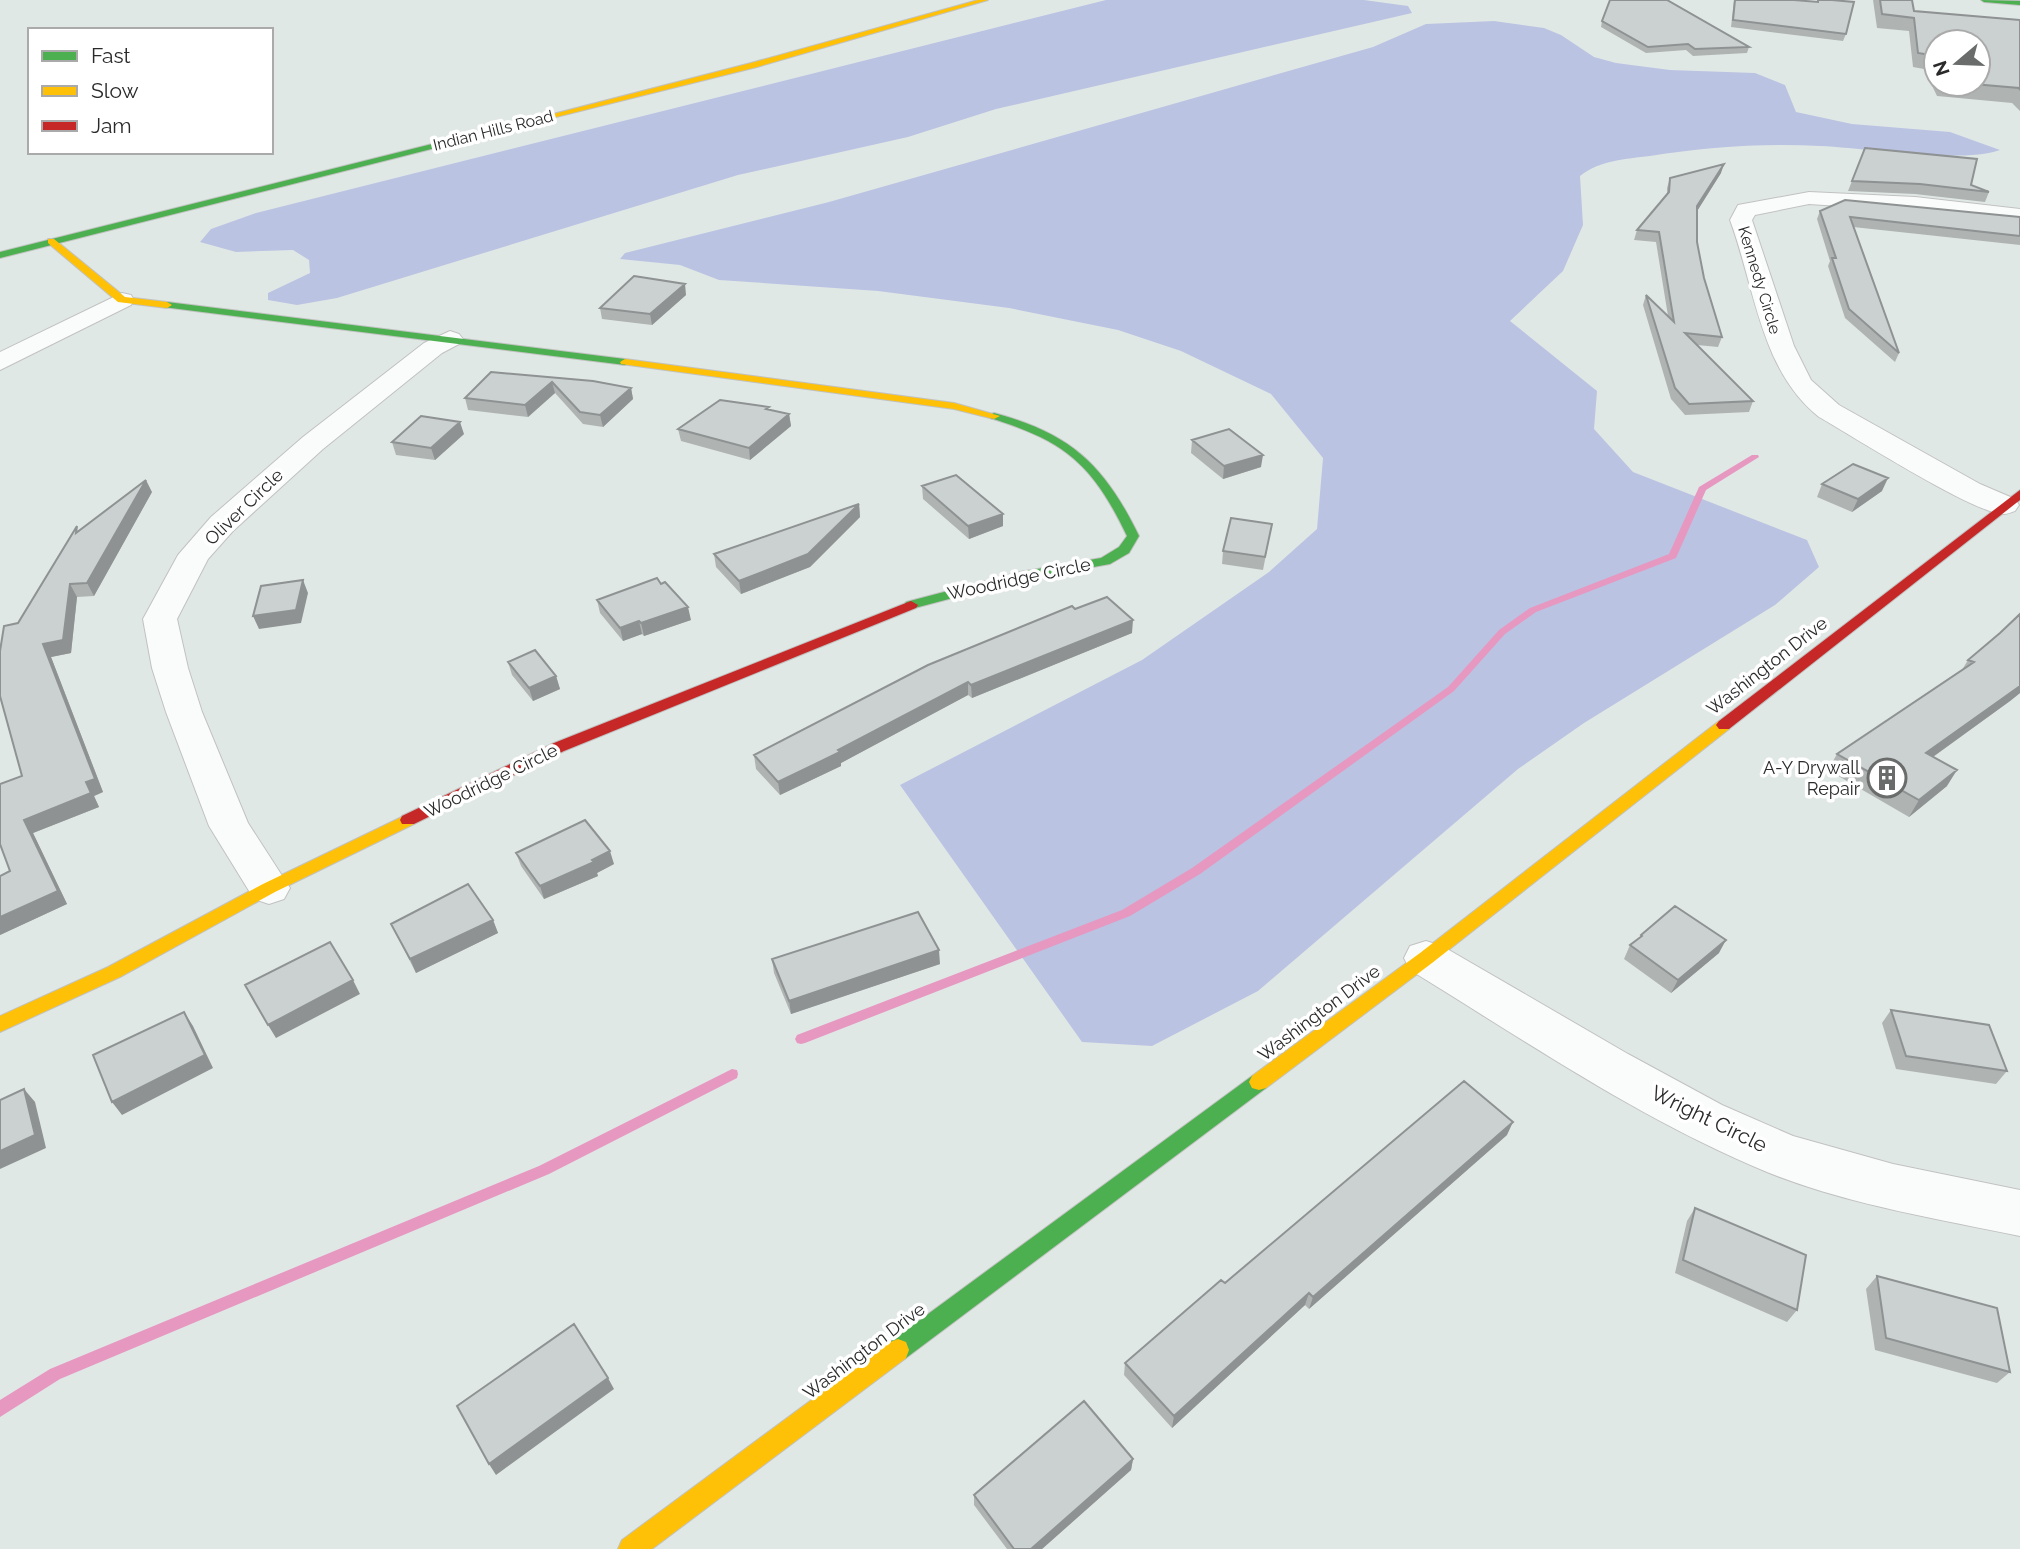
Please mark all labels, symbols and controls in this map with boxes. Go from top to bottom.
legend [28,28,273,154]
north arrow [1922,28,1992,98]
text: Fast [91,43,131,68]
text: N [1928,58,1954,79]
text: Slow [91,78,139,103]
street label: Indian Hills Road [431,106,555,155]
text: Jam [91,113,132,138]
street label: Kennedy Circle [1734,224,1785,336]
street label: Oliver Circle [200,464,287,549]
street label: Woodridge Circle [945,553,1093,604]
street label: Washington Drive [1702,612,1831,719]
street label: Woodridge Circle [421,739,561,822]
place label: A-Y Drywall Repair [1763,757,1861,799]
building icon: A-Y Drywall Repair [1866,757,1908,799]
street label: Washington Drive [1254,960,1384,1065]
street label: Wright Circle [1647,1080,1771,1157]
street label: Washington Drive [799,1298,929,1403]

